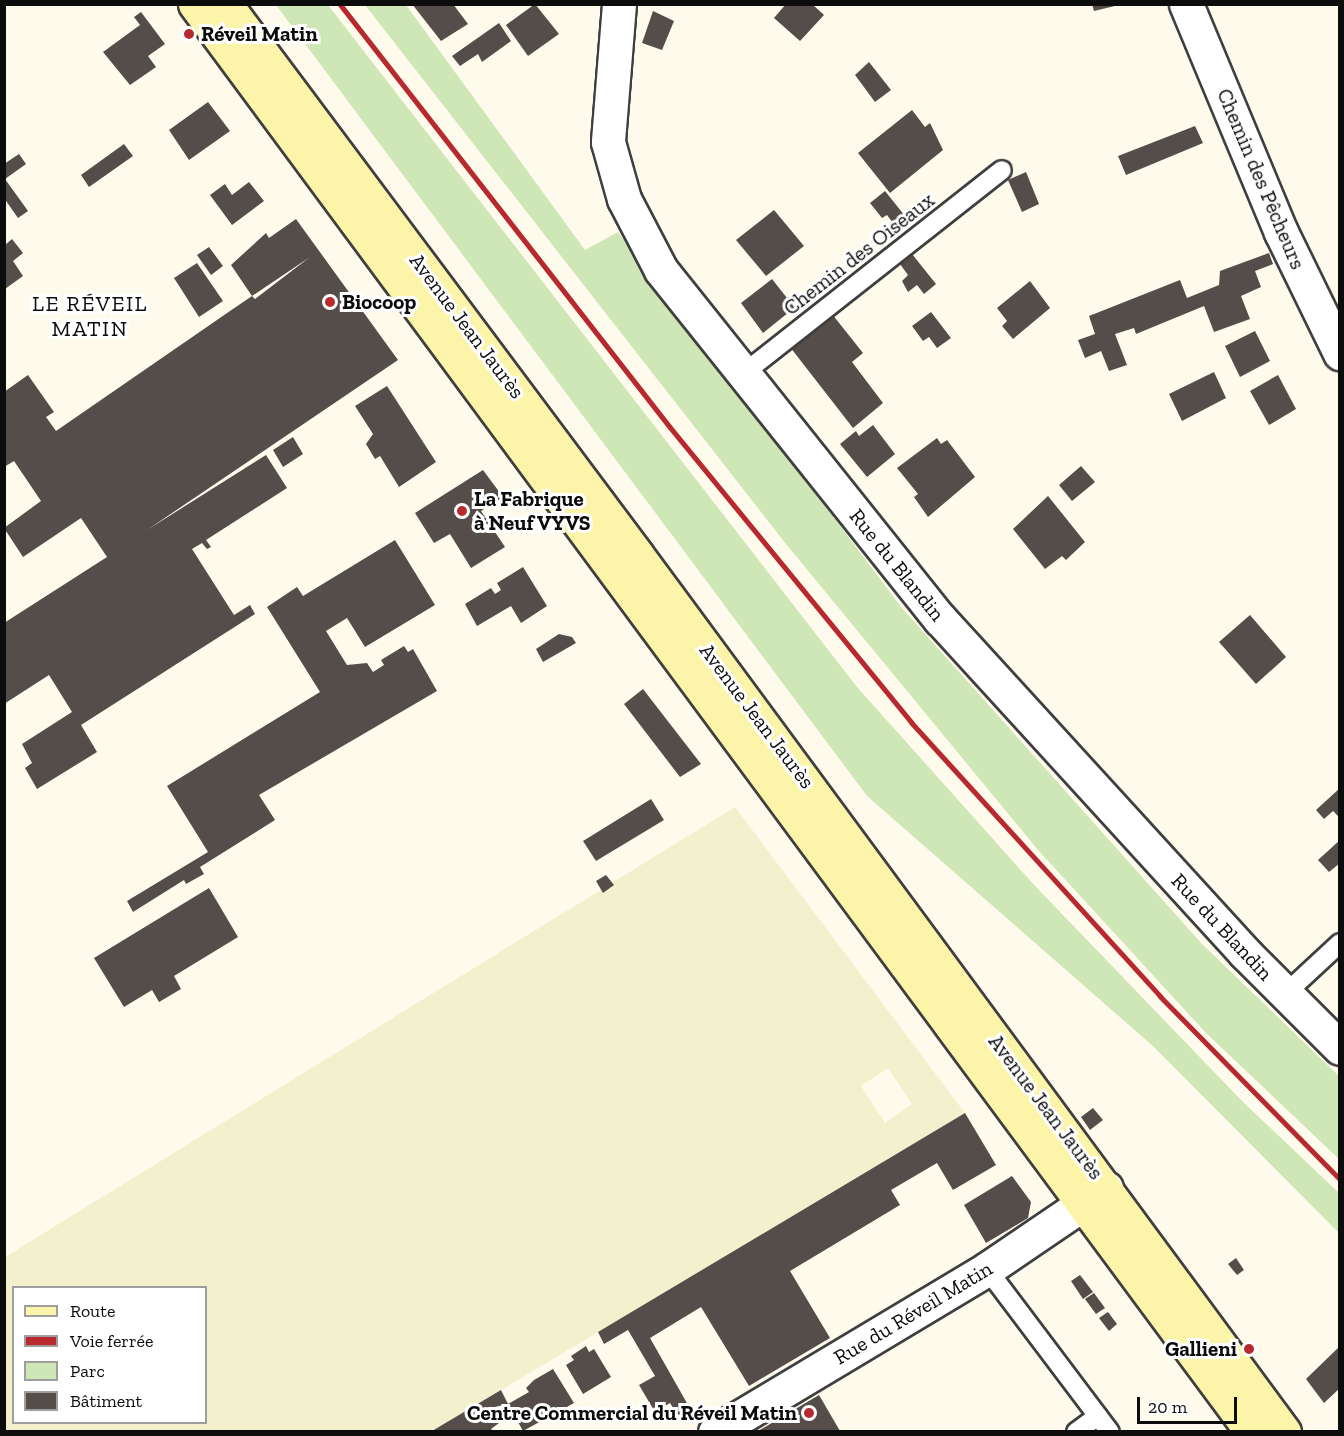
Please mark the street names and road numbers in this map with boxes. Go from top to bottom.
street label: Chemin des Pêcheurs [1212,85,1310,273]
street label: Chemin des Oiseaux [779,187,939,321]
street label: Avenue Jean Jaurès [404,248,530,404]
street label: Rue du Blandin [844,504,950,626]
street label: Avenue Jean Jaurès [694,638,820,794]
street label: Rue du Blandin [1166,868,1278,986]
street label: Avenue Jean Jaurès [983,1029,1109,1185]
street label: Rue du Réveil Matin [829,1256,997,1370]

